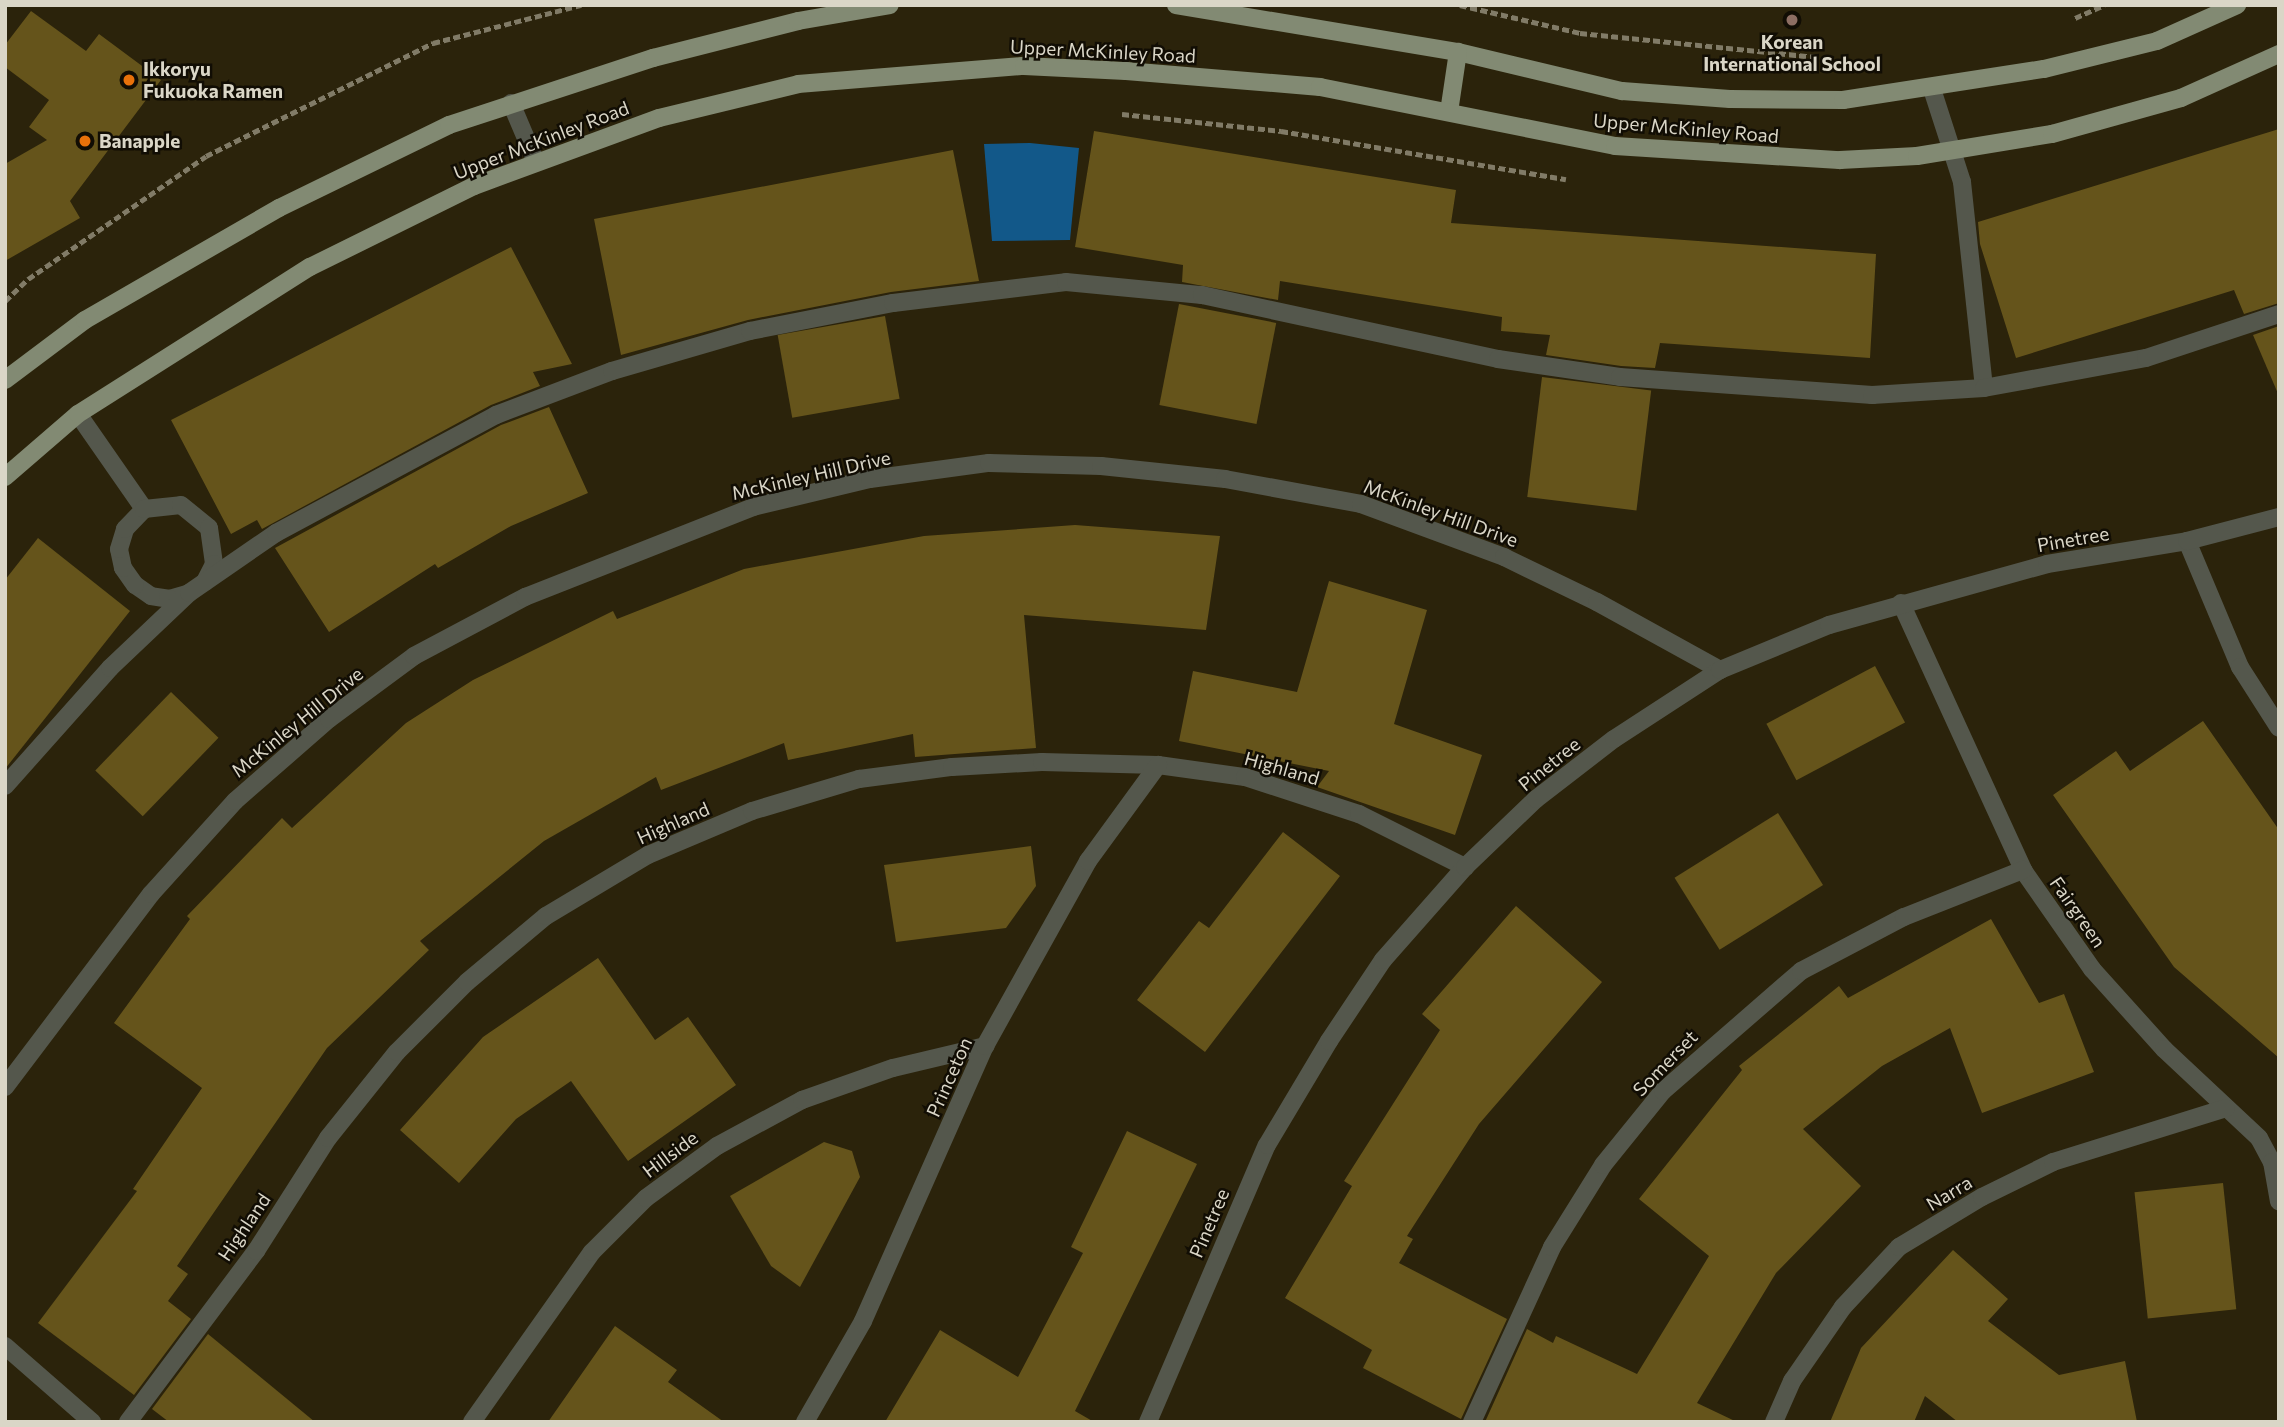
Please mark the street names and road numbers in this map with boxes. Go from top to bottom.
street label: Upper McKinley Road [1009,35,1197,67]
street label: Upper McKinley Road [450,96,632,184]
street label: Upper McKinley Road [1592,109,1780,147]
street label: McKinley Hill Drive [729,446,893,504]
street label: McKinley Hill Drive [1361,475,1521,551]
street label: Pinetree [2035,521,2111,557]
street label: McKinley Hill Drive [227,662,367,782]
street label: Pinetree [1514,732,1584,796]
street label: Highland [1242,746,1322,790]
street label: Highland [633,797,713,849]
street label: Fairgreen [2045,872,2111,952]
street label: Somerset [1628,1025,1702,1101]
street label: Princeton [921,1034,977,1120]
street label: Hillside [638,1126,702,1182]
street label: Narra [1922,1171,1976,1215]
street label: Pinetree [1184,1185,1234,1261]
street label: Highland [213,1189,275,1265]

